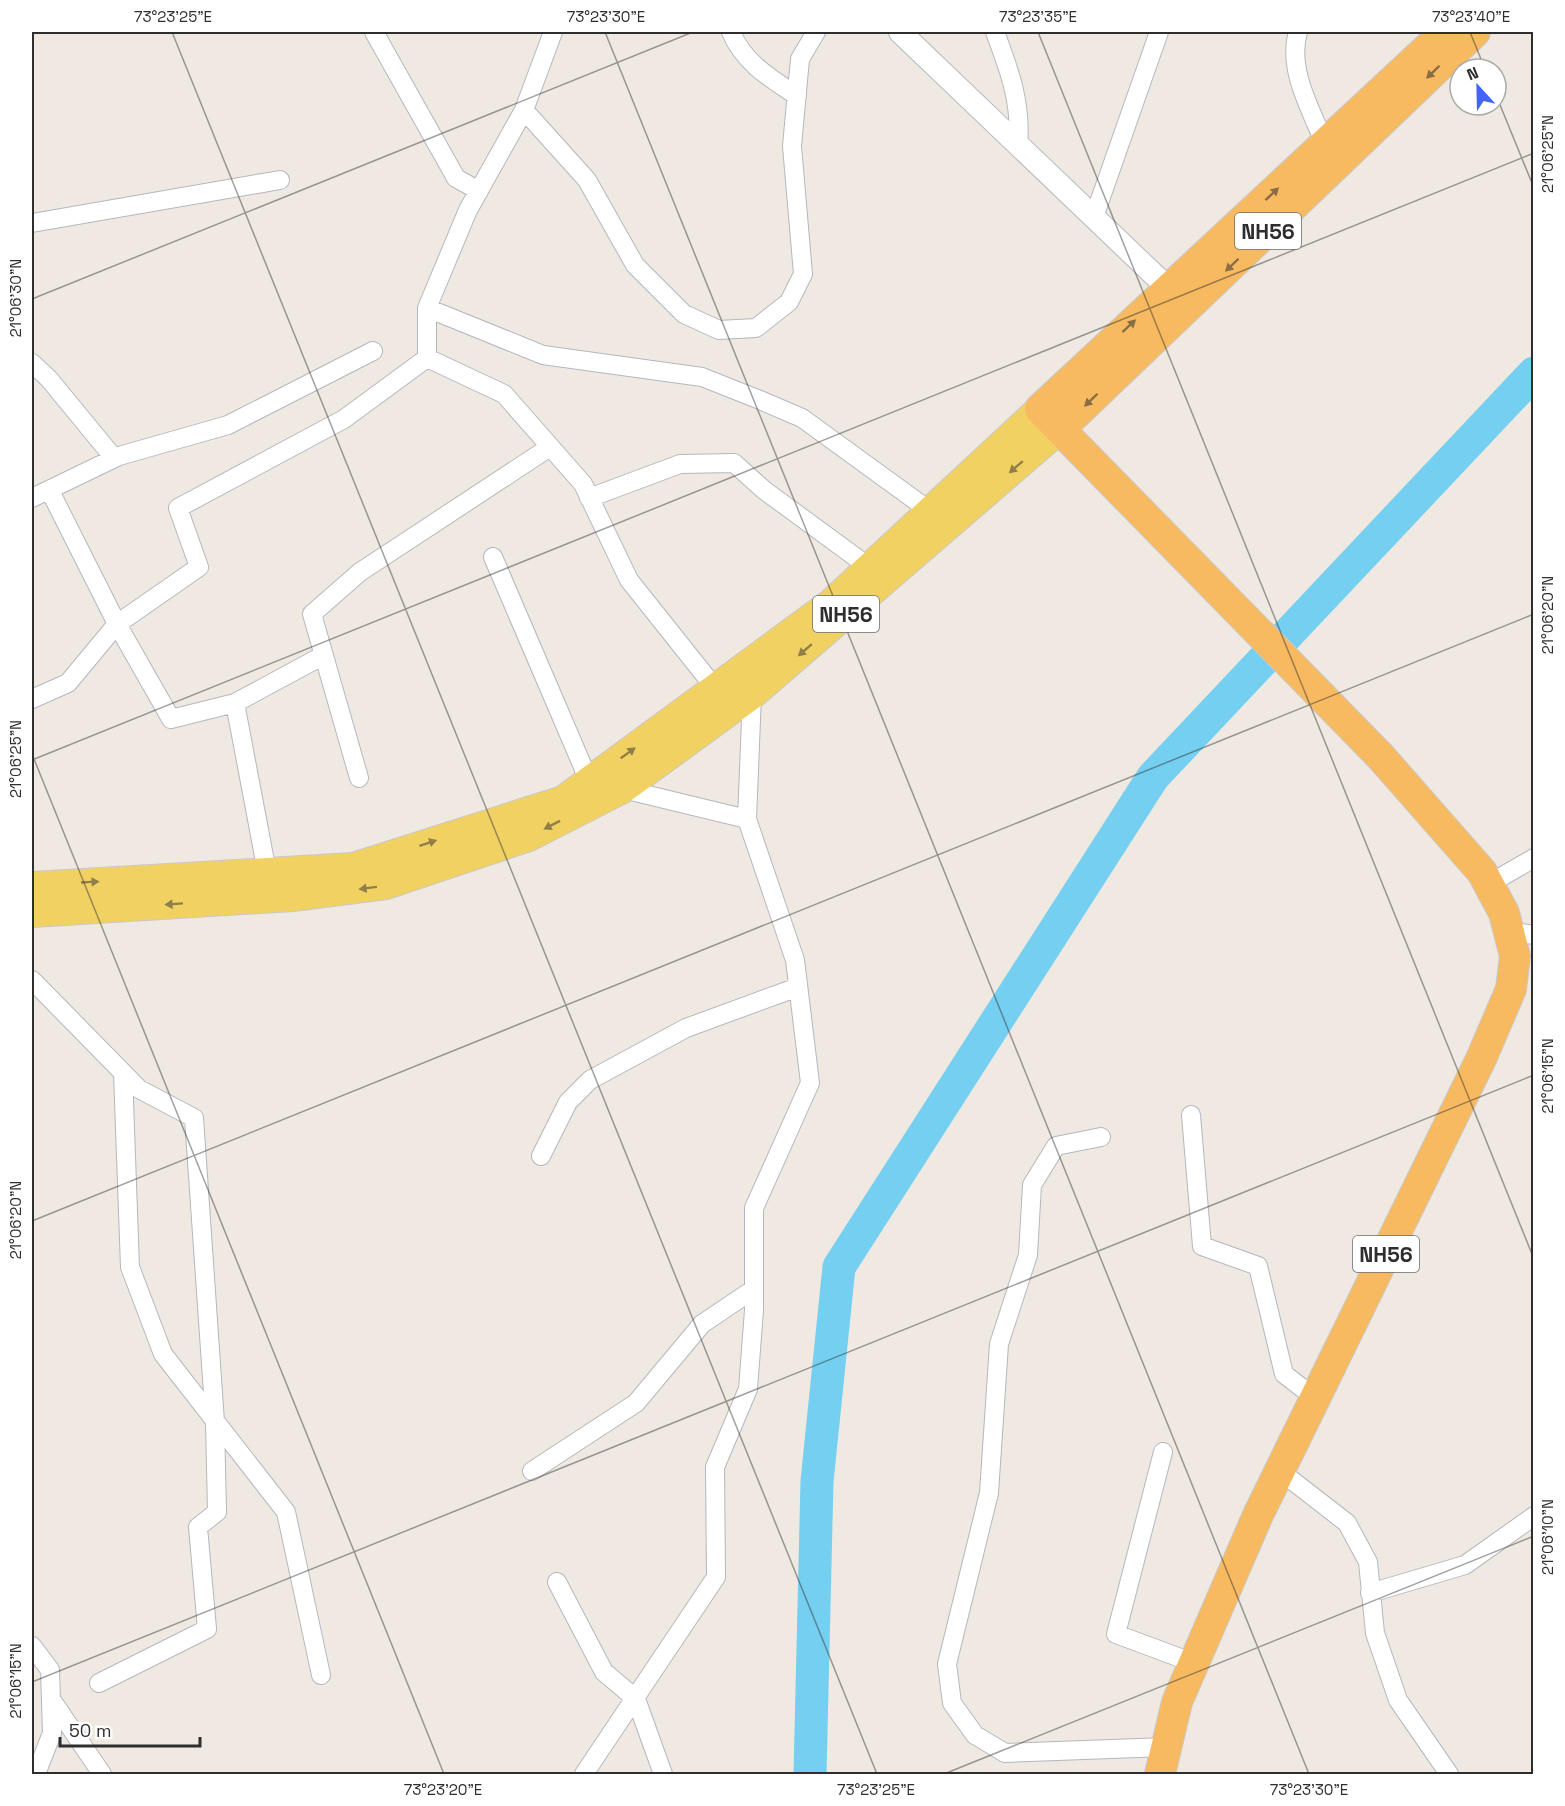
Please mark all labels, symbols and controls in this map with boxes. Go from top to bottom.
text: 73°23'25"E [134,7,212,26]
text: 73°23'30"E [567,7,645,26]
text: 73°23'35"E [999,7,1077,26]
text: 73°23'40"E [1432,7,1510,26]
north arrow [1448,57,1508,117]
text: N [1464,62,1481,85]
one-way arrow [1427,65,1441,79]
text: 21°06'25"N [1538,115,1557,193]
one-way arrow [1265,187,1279,201]
road number: NH56 [1235,213,1301,249]
one-way arrow [1224,258,1239,272]
text: 21°06'30"N [6,259,25,337]
one-way arrow [1121,320,1136,333]
one-way arrow [1083,393,1098,407]
one-way arrow [1008,461,1024,474]
text: 21°06'20"N [1538,576,1557,654]
road number: NH56 [813,596,879,632]
one-way arrow [797,643,813,656]
text: 21°06'25"N [6,720,25,798]
one-way arrow [620,747,635,759]
one-way arrow [543,820,561,830]
one-way arrow [419,838,437,847]
one-way arrow [80,878,99,887]
one-way arrow [358,883,377,892]
one-way arrow [164,900,183,909]
text: 21°06'15"N [1538,1038,1557,1114]
text: 21°06'20"N [6,1181,25,1259]
road number: NH56 [1353,1236,1419,1272]
text: 21°06'10"N [1538,1499,1557,1575]
text: 21°06'15"N [6,1643,25,1719]
scale bar [60,1710,200,1748]
text: 50 m [69,1719,111,1742]
text: 73°23'20"E [404,1780,482,1799]
text: 73°23'25"E [837,1780,915,1799]
text: 73°23'30"E [1270,1780,1348,1799]

